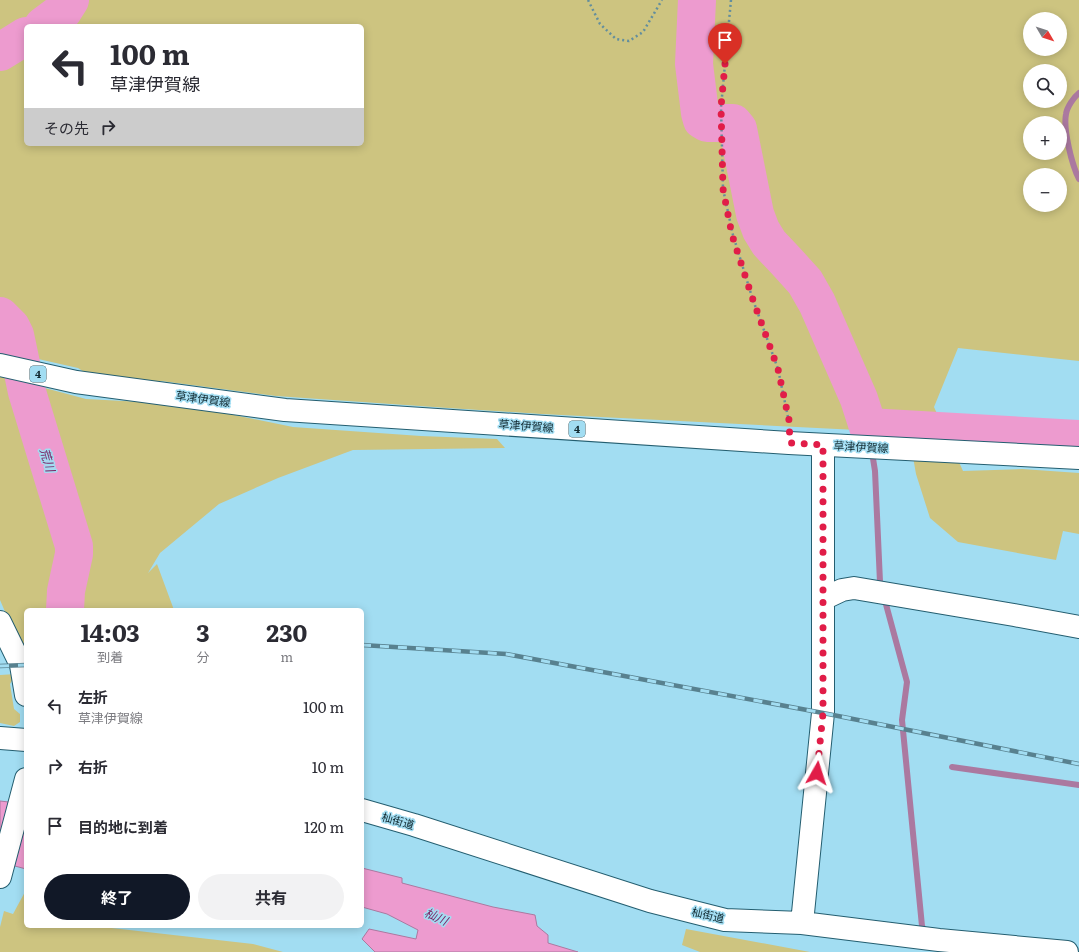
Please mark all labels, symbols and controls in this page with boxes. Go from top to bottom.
north arrow [1023,12,1067,56]
map controls [1023,12,1067,212]
pin [708,23,742,64]
icon: arrive [714,29,736,51]
text: 100 m [110,32,190,74]
icon: left [44,40,96,92]
button: search [1023,64,1067,108]
text: 草津伊賀線 [110,70,200,97]
text: その先 [44,116,89,139]
icon: right [97,116,119,138]
button: + [1023,116,1067,160]
button: − [1023,168,1067,212]
road number: 4 [30,366,46,382]
street label: 草津伊賀線 [175,386,231,410]
street label: 草津伊賀線 [498,415,554,435]
road number: 4 [569,421,585,437]
street label: 草津伊賀線 [833,437,889,455]
water label: 荒川 [36,446,61,476]
text: 14:03 [81,614,140,649]
text: 3 [196,614,210,649]
text: 230 [266,614,307,649]
text: 到着 [97,647,123,666]
text: 分 [197,647,210,666]
text: m [281,647,293,666]
text: 左折 [78,685,108,708]
icon: left [44,695,66,717]
text: 100 m [303,695,344,718]
text: 草津伊賀線 [78,708,143,727]
position arrow [796,752,838,794]
icon: right [44,755,66,777]
text: 右折 [78,755,108,778]
text: 10 m [312,755,344,778]
street label: 杣街道 [380,808,416,832]
icon: arrive [44,815,66,837]
text: 目的地に到着 [78,815,168,838]
text: 120 m [304,815,344,838]
button: 終了 [44,874,190,920]
button: 共有 [198,874,344,920]
water label: 杣川 [422,903,453,930]
street label: 杣街道 [690,903,726,926]

